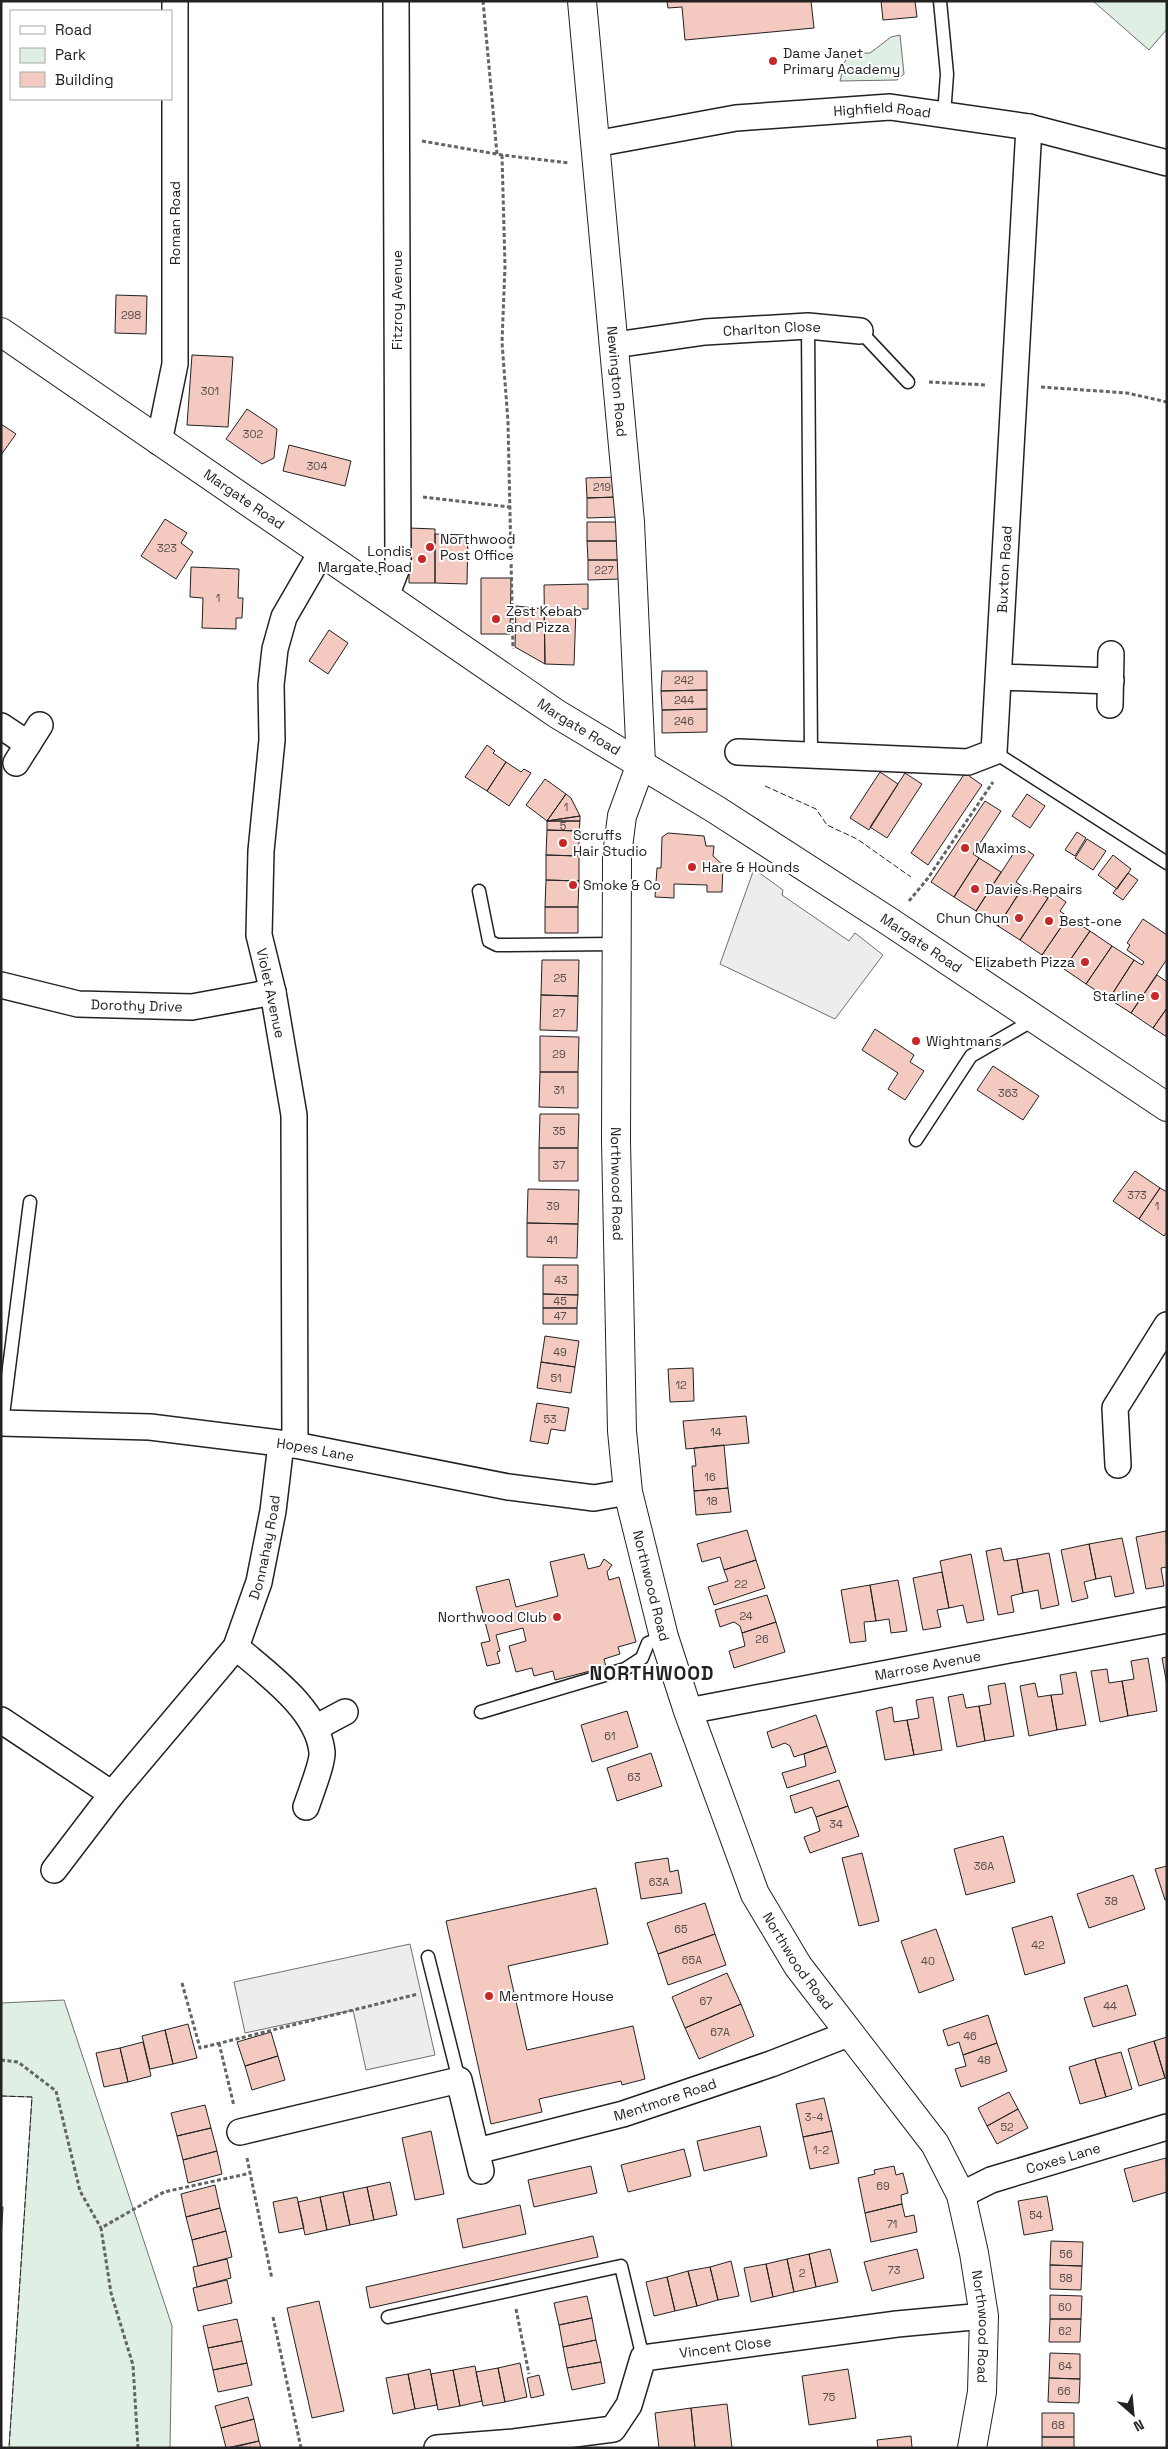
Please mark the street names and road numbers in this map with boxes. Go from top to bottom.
street label: Highfield Road [833,98,932,122]
street label: Roman Road [166,181,184,265]
street label: Fitzroy Avenue [388,250,406,350]
street label: Charlton Close [722,317,822,340]
street label: Newington Road [603,325,631,438]
street label: Margate Road [200,465,288,533]
street label: Buxton Road [993,525,1016,614]
street label: Margate Road [534,694,624,759]
street label: Margate Road [877,909,966,977]
street label: Violet Avenue [253,946,289,1040]
street label: Dorothy Drive [90,995,183,1016]
street label: Northwood Road [607,1127,627,1241]
street label: Hopes Lane [275,1434,356,1465]
street label: Donnahay Road [245,1494,284,1602]
street label: Northwood Road [629,1528,674,1643]
street label: Marrose Avenue [873,1647,982,1684]
street label: Northwood Road [759,1909,837,2013]
street label: Mentmore Road [612,2074,719,2125]
street label: Coxes Lane [1024,2139,1103,2178]
street label: Northwood Road [968,2269,993,2384]
street label: Vincent Close [678,2332,772,2362]

